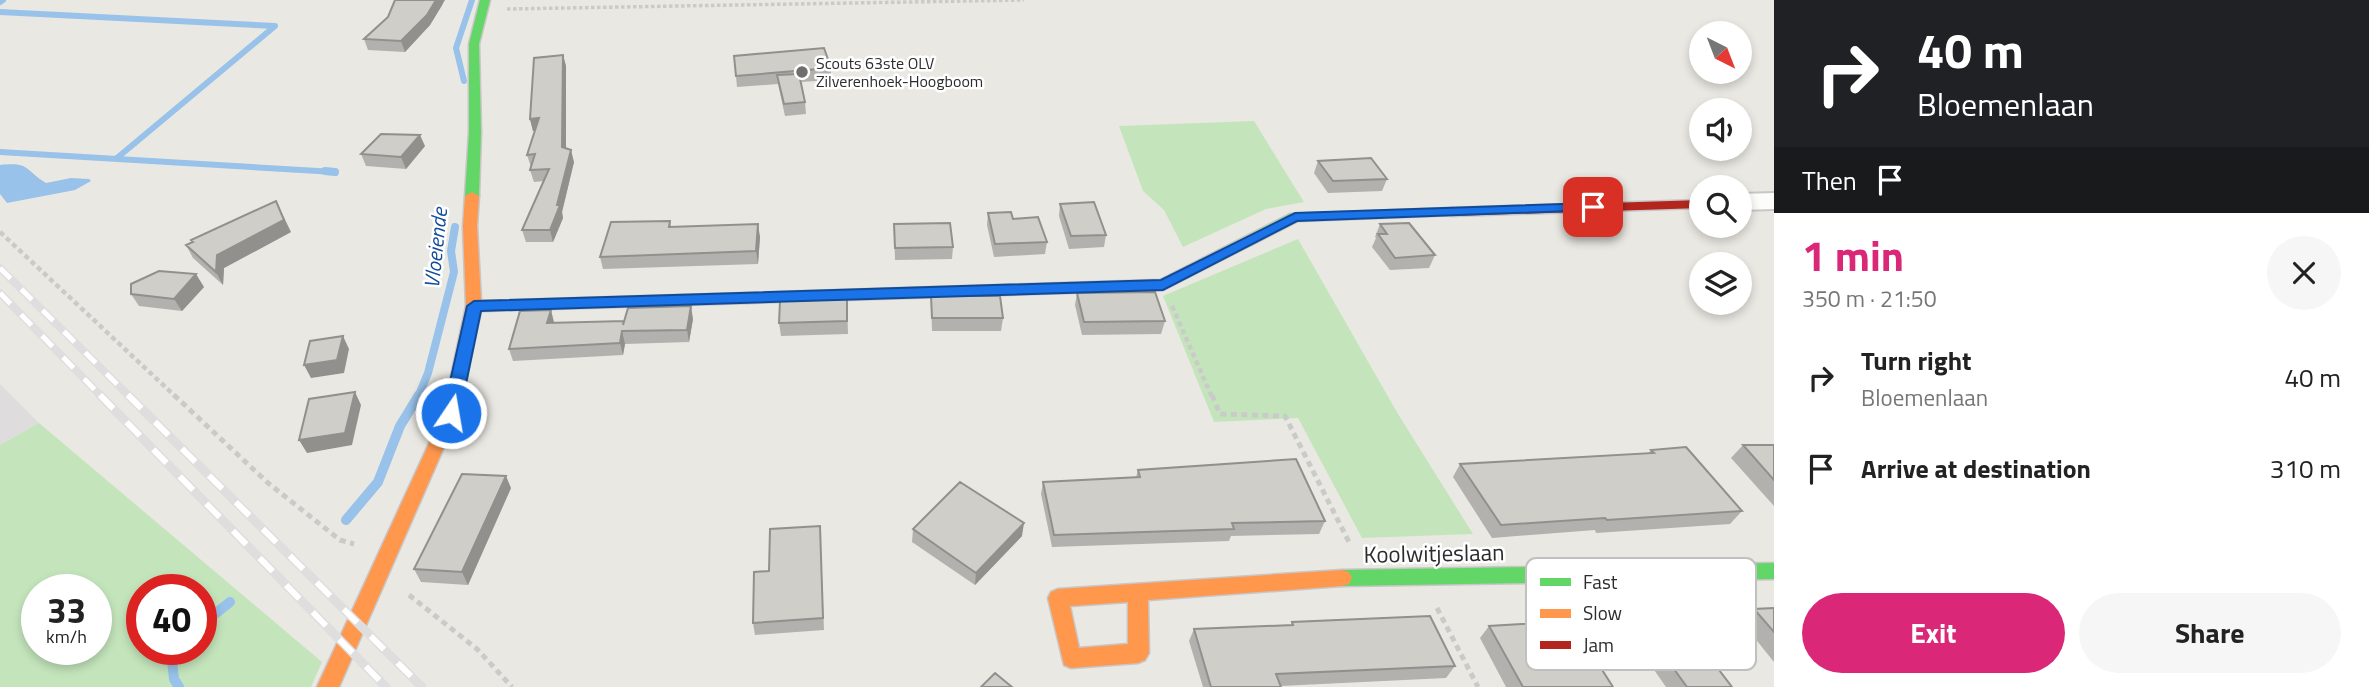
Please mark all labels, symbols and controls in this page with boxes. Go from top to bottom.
text: 40 m [1917,12,2024,87]
north arrow [1689,21,1752,84]
map controls [1689,21,1752,315]
icon: right [1802,28,1893,119]
place label: Scouts 63ste OLV Zilverenhoek-Hoogboom [816,51,983,93]
marker: Scouts 63ste OLV Zilverenhoek-Hoogboom [794,64,810,80]
text: Bloemenlaan [1917,80,2094,128]
button: sound [1689,98,1752,161]
text: Then [1802,161,1857,200]
icon: arrive [1871,161,1909,199]
button: search [1689,175,1752,238]
pin [1563,177,1623,237]
icon: arrive [1574,188,1612,226]
water label: Vloeiende [415,205,455,290]
text: 1 min [1802,223,1904,287]
button: close [2267,236,2341,310]
button: layers [1689,252,1752,315]
text: 350 m · 21:50 [1802,281,1937,316]
text: Turn right [1861,341,1972,380]
text: 40 m [2284,358,2341,397]
icon: right [1802,359,1840,397]
position arrow [414,376,488,450]
text: Bloemenlaan [1861,380,1988,415]
text: Arrive at destination [1861,449,2091,488]
text: 310 m [2270,449,2341,488]
icon: arrive [1802,450,1840,488]
street label: Koolwitjeslaan [1363,534,1505,572]
legend [1526,558,1756,670]
text: Fast [1583,567,1618,596]
speed limit sign: 40 [126,574,217,665]
text: 33 [47,583,86,637]
button: Exit [1802,593,2065,673]
button: Share [2079,593,2341,673]
text: Slow [1583,598,1622,627]
text: km/h [46,623,87,650]
text: Jam [1583,630,1614,659]

